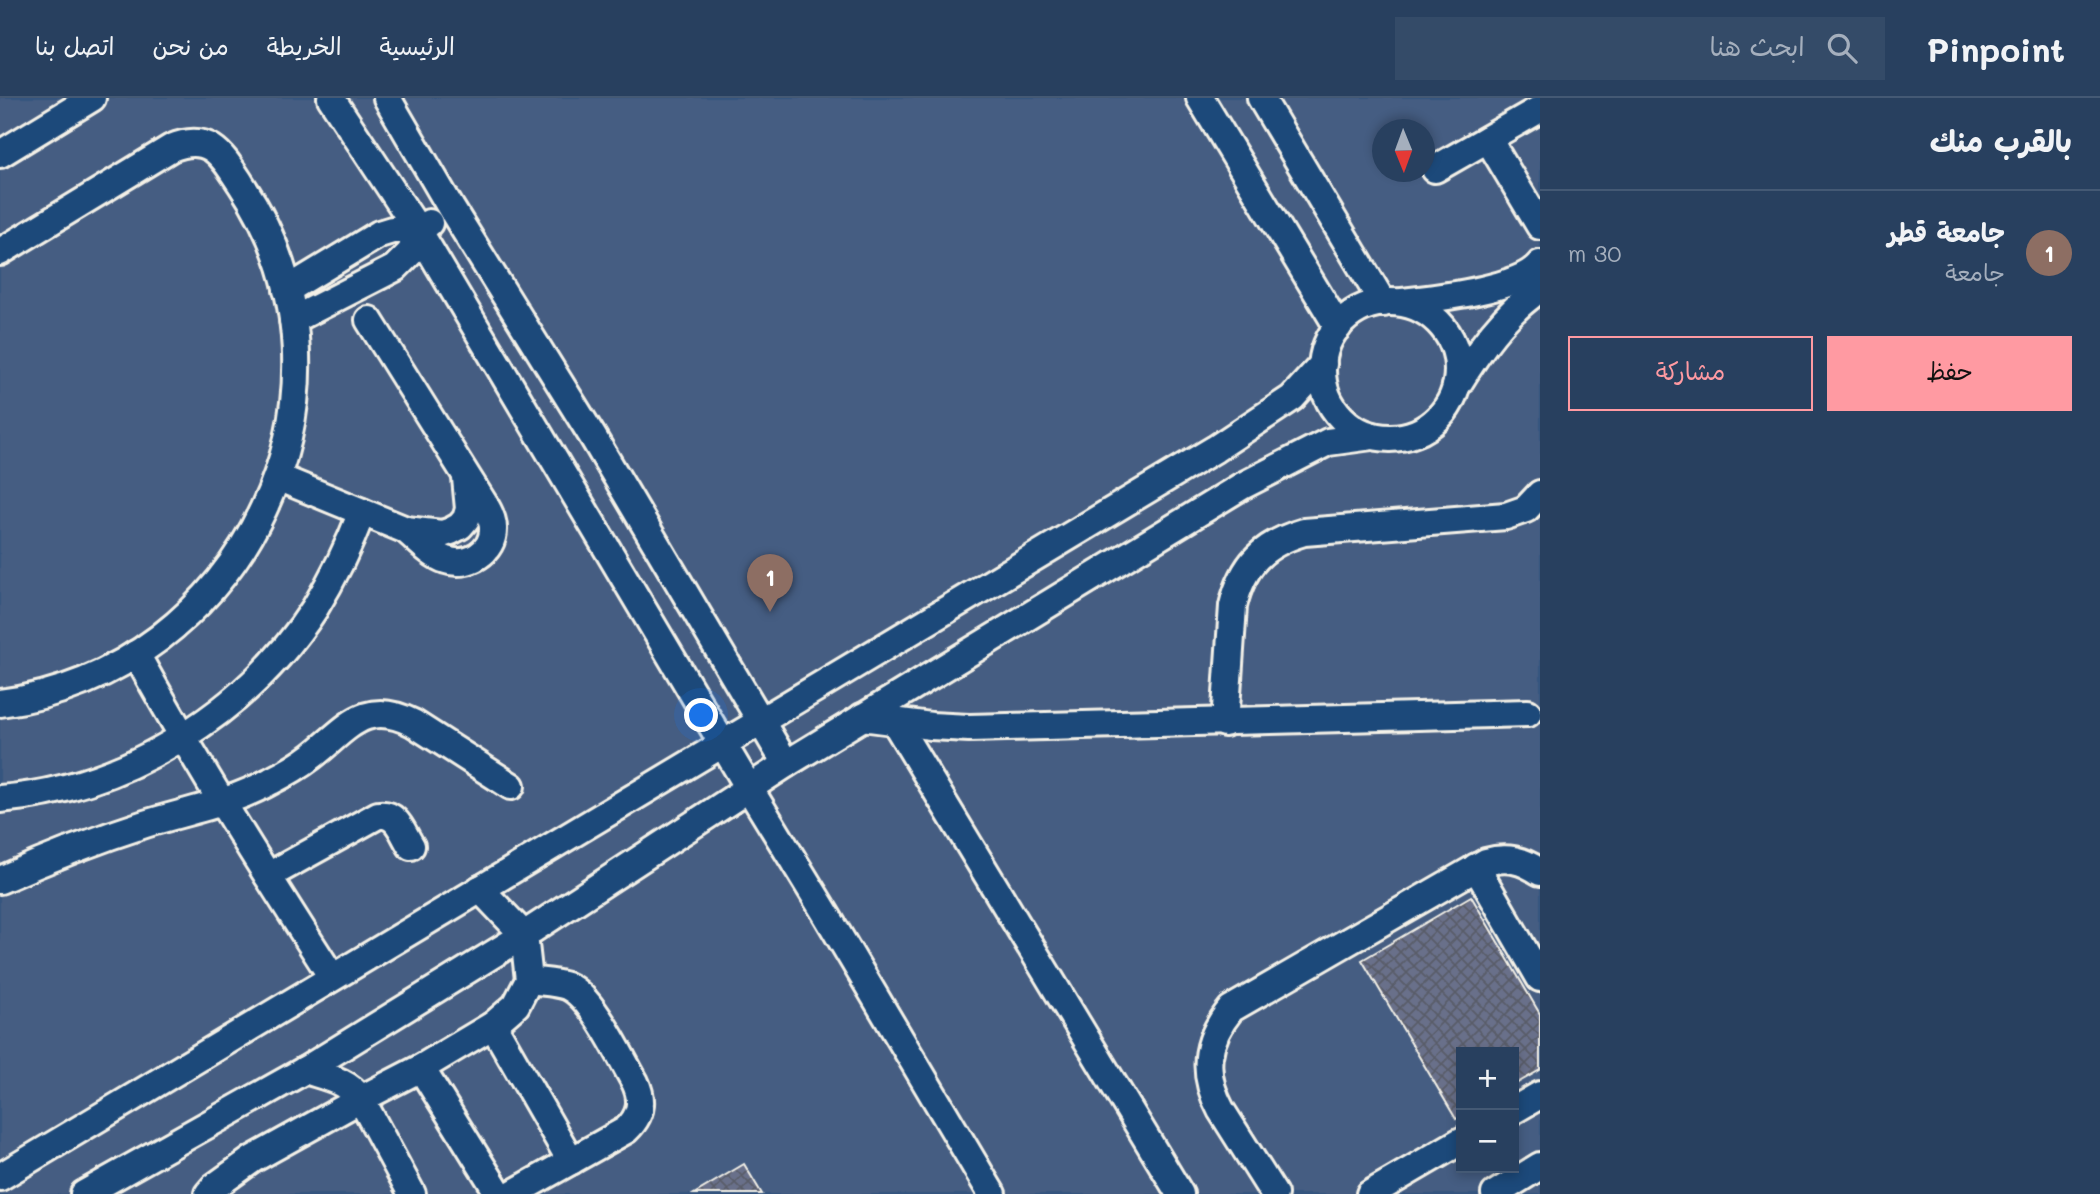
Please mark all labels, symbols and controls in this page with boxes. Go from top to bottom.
search box [1395,17,1885,80]
text: Pinpoint [1927,27,2065,70]
text: ابحث هنا [1710,29,1805,63]
icon: search [1823,29,1861,67]
text: اتصل بنا [35,30,114,61]
text: من نحن [152,30,229,61]
text: الخريطة [267,30,342,61]
text: الرئيسية [380,30,455,61]
north arrow [1372,119,1435,182]
text: بالقرب منك [1930,120,2072,160]
text: جامعة قطر [1888,215,2005,249]
text: 30 m [1568,238,1621,268]
text: 1 [2044,238,2054,268]
text: جامعة [1945,257,2005,287]
button: مشاركة [1568,336,1813,411]
button: حفظ [1827,336,2072,411]
pin: 1 [747,554,793,612]
your location [684,698,718,732]
map controls [1456,1047,1519,1173]
button: + [1456,1047,1519,1110]
button: − [1456,1110,1519,1173]

